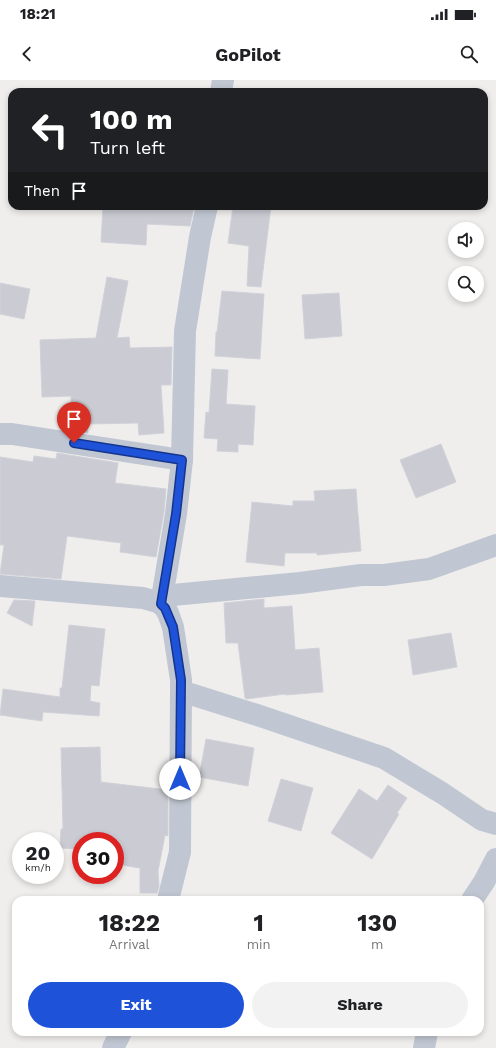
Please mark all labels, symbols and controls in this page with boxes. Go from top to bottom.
text: 18:21 [20,5,56,23]
icon: back [16,43,38,65]
icon: search [458,43,480,65]
text: GoPilot [215,44,281,65]
text: 100 m [90,103,173,136]
icon: left [24,104,76,156]
text: Turn left [90,137,165,158]
icon: arrive [68,180,90,202]
text: Then [24,182,60,200]
map controls [448,222,484,302]
button: sound [448,222,484,258]
button: search [448,266,484,302]
pin [57,402,91,443]
icon: arrive [63,408,85,430]
position arrow [159,758,201,800]
speed limit sign: 30 [72,832,124,884]
text: 20 [26,841,50,865]
text: km/h [25,862,51,873]
text: 18:22 [99,909,160,937]
text: 1 [253,909,264,937]
text: 130 [357,909,397,937]
text: Arrival [109,937,150,952]
text: min [247,937,271,952]
text: m [371,937,383,952]
button: Exit [28,982,244,1028]
button: Share [252,982,468,1028]

